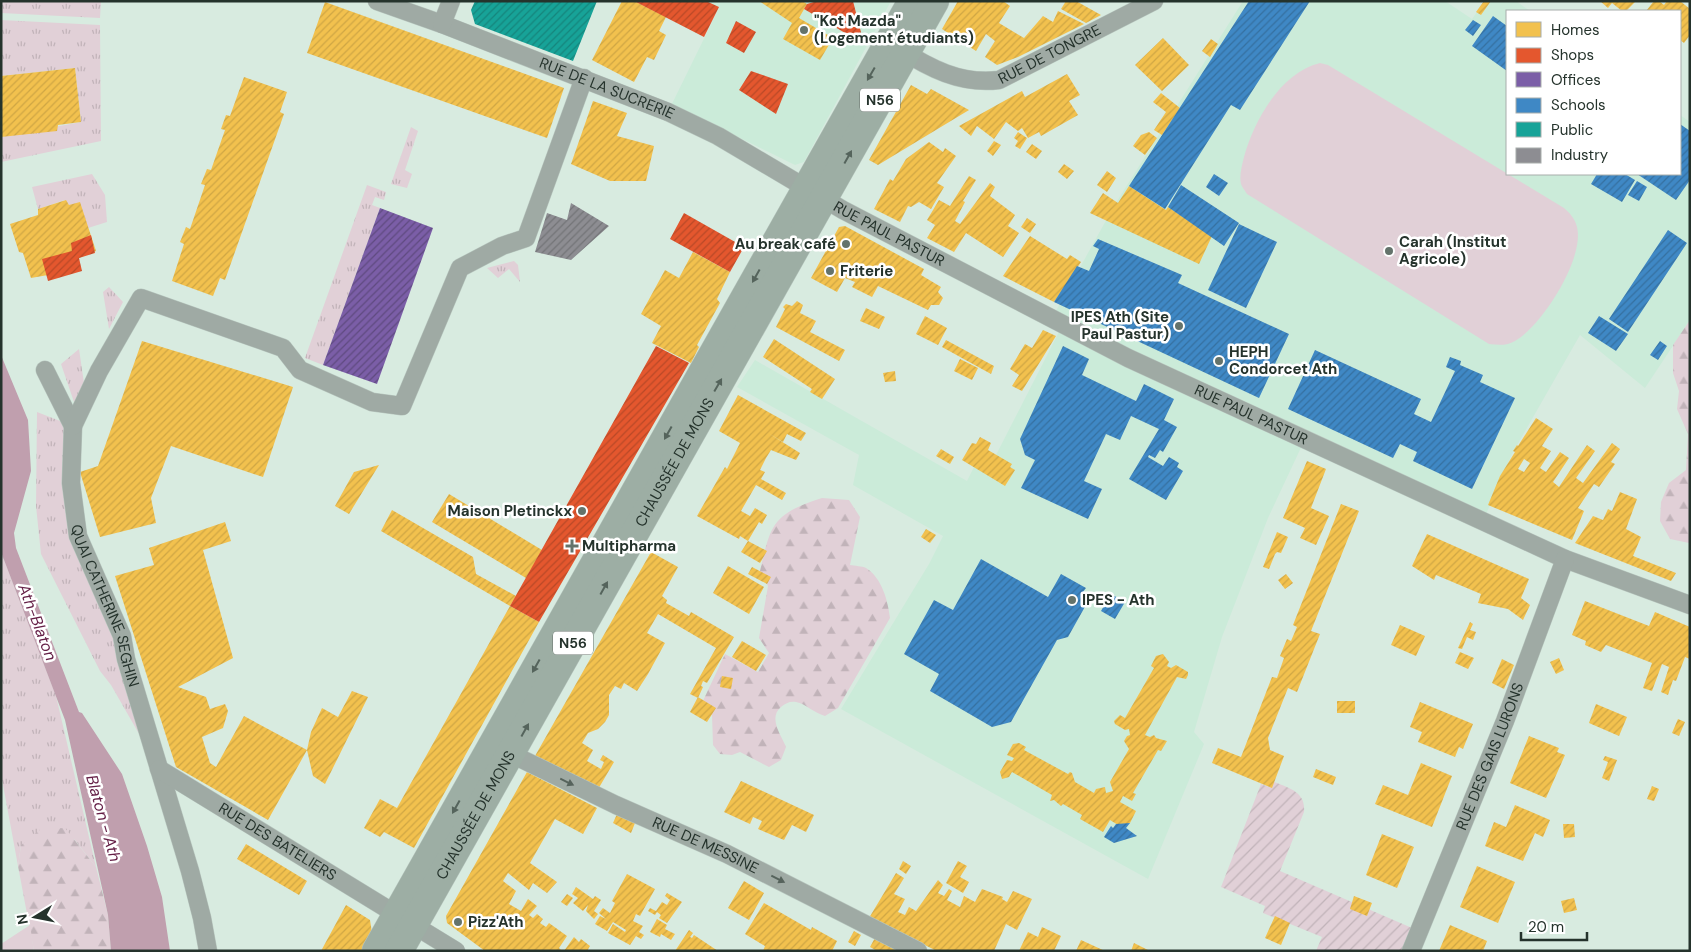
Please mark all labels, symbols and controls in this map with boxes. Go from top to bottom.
legend [1506,10,1681,175]
place label: "Kot Mazda" (Logement étudiants) [814,11,974,48]
street label: RUE DE TONGRE [995,20,1104,89]
text: Homes [1551,20,1600,40]
marker: "Kot Mazda" (Logement étudiants) [798,24,810,36]
text: Shops [1551,45,1594,65]
street label: RUE DE LA SUCRERIE [536,53,678,124]
one-way arrow [867,67,875,81]
text: Offices [1551,70,1601,90]
road number: N56 [860,88,900,112]
text: Schools [1551,95,1606,115]
text: Public [1551,120,1593,140]
text: Industry [1551,145,1609,165]
one-way arrow [844,149,852,164]
street label: RUE PAUL PASTUR [830,196,948,271]
place label: Carah (Institut Agricole) [1399,232,1507,269]
place label: Au break café [735,234,836,254]
marker: Au break café [840,238,852,250]
marker: Carah (Institut Agricole) [1383,245,1395,257]
place label: Friterie [840,261,893,281]
marker: Friterie [824,265,836,277]
one-way arrow [752,269,760,284]
place label: IPES Ath (Site Paul Pastur) [1071,307,1169,344]
marker: IPES Ath (Site Paul Pastur) [1173,320,1185,332]
place label: HEPH Condorcet Ath [1229,342,1337,379]
marker: HEPH Condorcet Ath [1213,355,1225,367]
one-way arrow [713,379,722,392]
street label: RUE PAUL PASTUR [1191,380,1311,449]
street label: CHAUSSÉE DE MONS [630,394,719,530]
one-way arrow [663,426,672,440]
place label: Maison Pletinckx [448,501,572,521]
marker: Maison Pletinckx [576,505,588,517]
street label: QUAI CATHERINE SEGHIN [67,523,144,689]
place label: Multipharma [582,536,676,556]
marker: Multipharma [566,540,578,552]
water label: Ath-Blaton [13,580,62,664]
one-way arrow [600,580,608,595]
place label: IPES - Ath [1082,590,1154,610]
marker: IPES - Ath [1066,594,1078,606]
road number: N56 [553,632,593,654]
one-way arrow [532,659,541,672]
street label: RUE DES GAIS LURONS [1451,680,1528,833]
one-way arrow [520,723,529,736]
street label: CHAUSSÉE DE MONS [431,747,520,883]
water label: Blaton - Ath [81,772,126,864]
one-way arrow [560,778,574,786]
street label: RUE DES BATELIERS [215,798,340,886]
one-way arrow [452,801,461,814]
street label: RUE DE MESSINE [649,812,762,878]
one-way arrow [771,875,785,883]
north arrow [10,892,60,942]
scale bar [1521,910,1587,942]
place label: Pizz'Ath [468,912,524,932]
text: N [12,913,32,926]
marker: Pizz'Ath [452,916,464,928]
text: 20 m [1528,917,1564,937]

